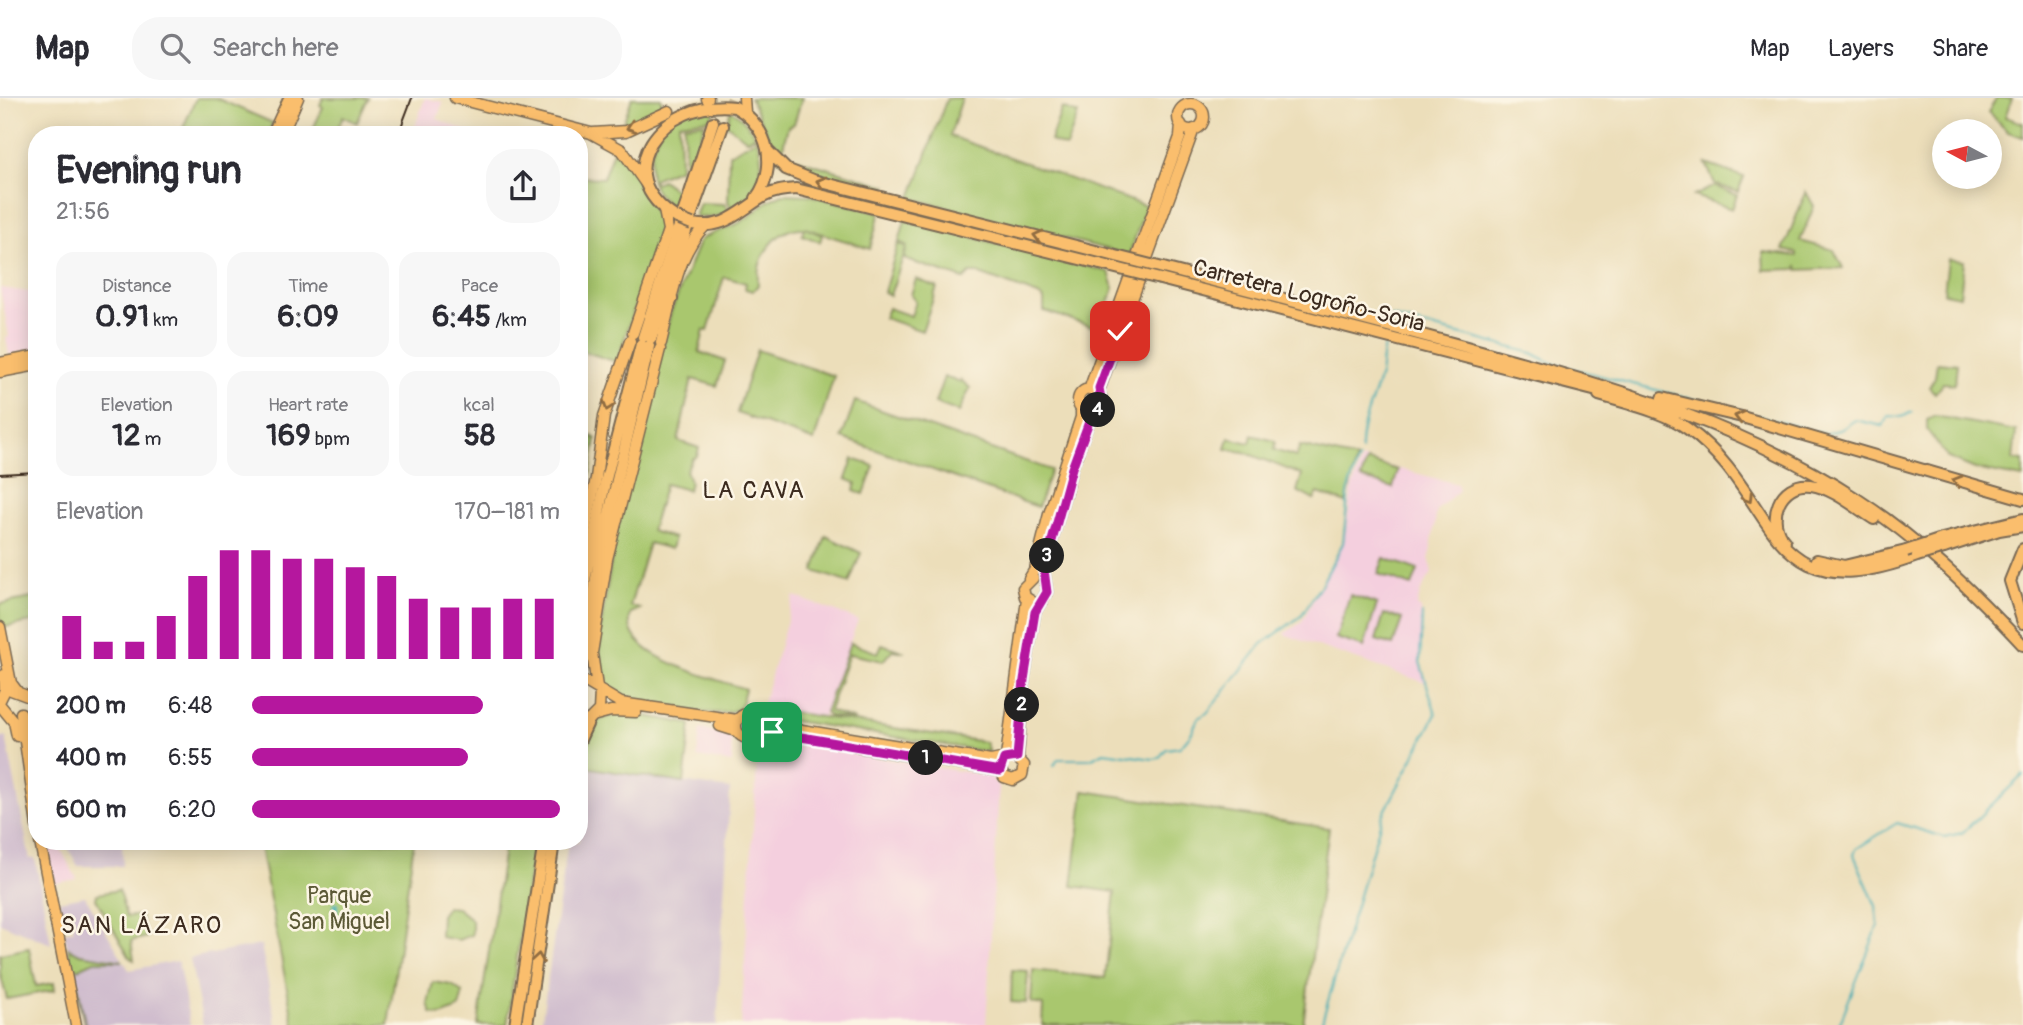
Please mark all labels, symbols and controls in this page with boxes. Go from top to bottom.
search box [132,17,622,80]
text: Map [35,28,90,69]
icon: search [156,29,194,67]
text: Search here [212,32,339,64]
text: Map [1750,34,1790,63]
text: Layers [1828,34,1894,63]
text: Share [1932,34,1988,63]
one-way arrow [625,119,638,133]
north arrow [1932,119,2002,189]
map controls [1932,119,2002,189]
text: Evening run [56,147,242,195]
button: share [486,149,560,223]
one-way arrow [815,176,827,190]
text: 21:56 [56,197,110,226]
one-way arrow [1032,230,1044,245]
street label: Carretera Logroño-Soria [1190,253,1428,338]
text: Distance [102,274,171,298]
text: Time [288,274,328,298]
text: Pace [461,274,498,298]
text: 0.91 [95,298,149,335]
text: 6:09 [277,298,339,335]
text: 6:45 [432,298,491,335]
pin [1090,301,1150,361]
text: km [149,308,178,332]
text: /km [491,308,527,332]
icon: check [1101,312,1139,350]
pin: 4 [1080,392,1116,428]
text: Elevation [100,393,173,417]
text: Heart rate [268,393,348,417]
text: kcal [464,393,495,417]
text: 4 [1092,397,1103,421]
one-way arrow [602,399,616,411]
one-way arrow [1733,411,1745,425]
text: 12 [112,417,140,454]
text: 169 [266,417,311,454]
text: 58 [464,417,495,454]
text: m [140,427,161,451]
text: bpm [311,427,350,451]
one-way arrow [1951,475,1963,490]
district label: LA CAVA [702,476,806,505]
one-way arrow [1739,490,1752,503]
text: Elevation [56,497,144,526]
text: 170–181 m [455,497,560,526]
pin: 3 [1030,538,1064,574]
text: 3 [1041,543,1052,567]
pin: 2 [1004,688,1040,722]
text: 200 m [56,691,126,720]
text: 6:48 [168,691,212,720]
text: 2 [1016,692,1027,716]
pin [742,702,802,762]
icon: arrive [753,713,791,751]
pin: 1 [908,740,944,776]
text: 400 m [56,743,126,772]
text: 6:55 [168,743,212,772]
text: 1 [922,745,929,769]
text: 600 m [56,795,126,824]
text: 6:20 [168,795,216,824]
park label: Parque San Miguel [288,881,390,936]
district label: SAN LÁZARO [61,911,223,940]
one-way arrow [530,952,545,963]

